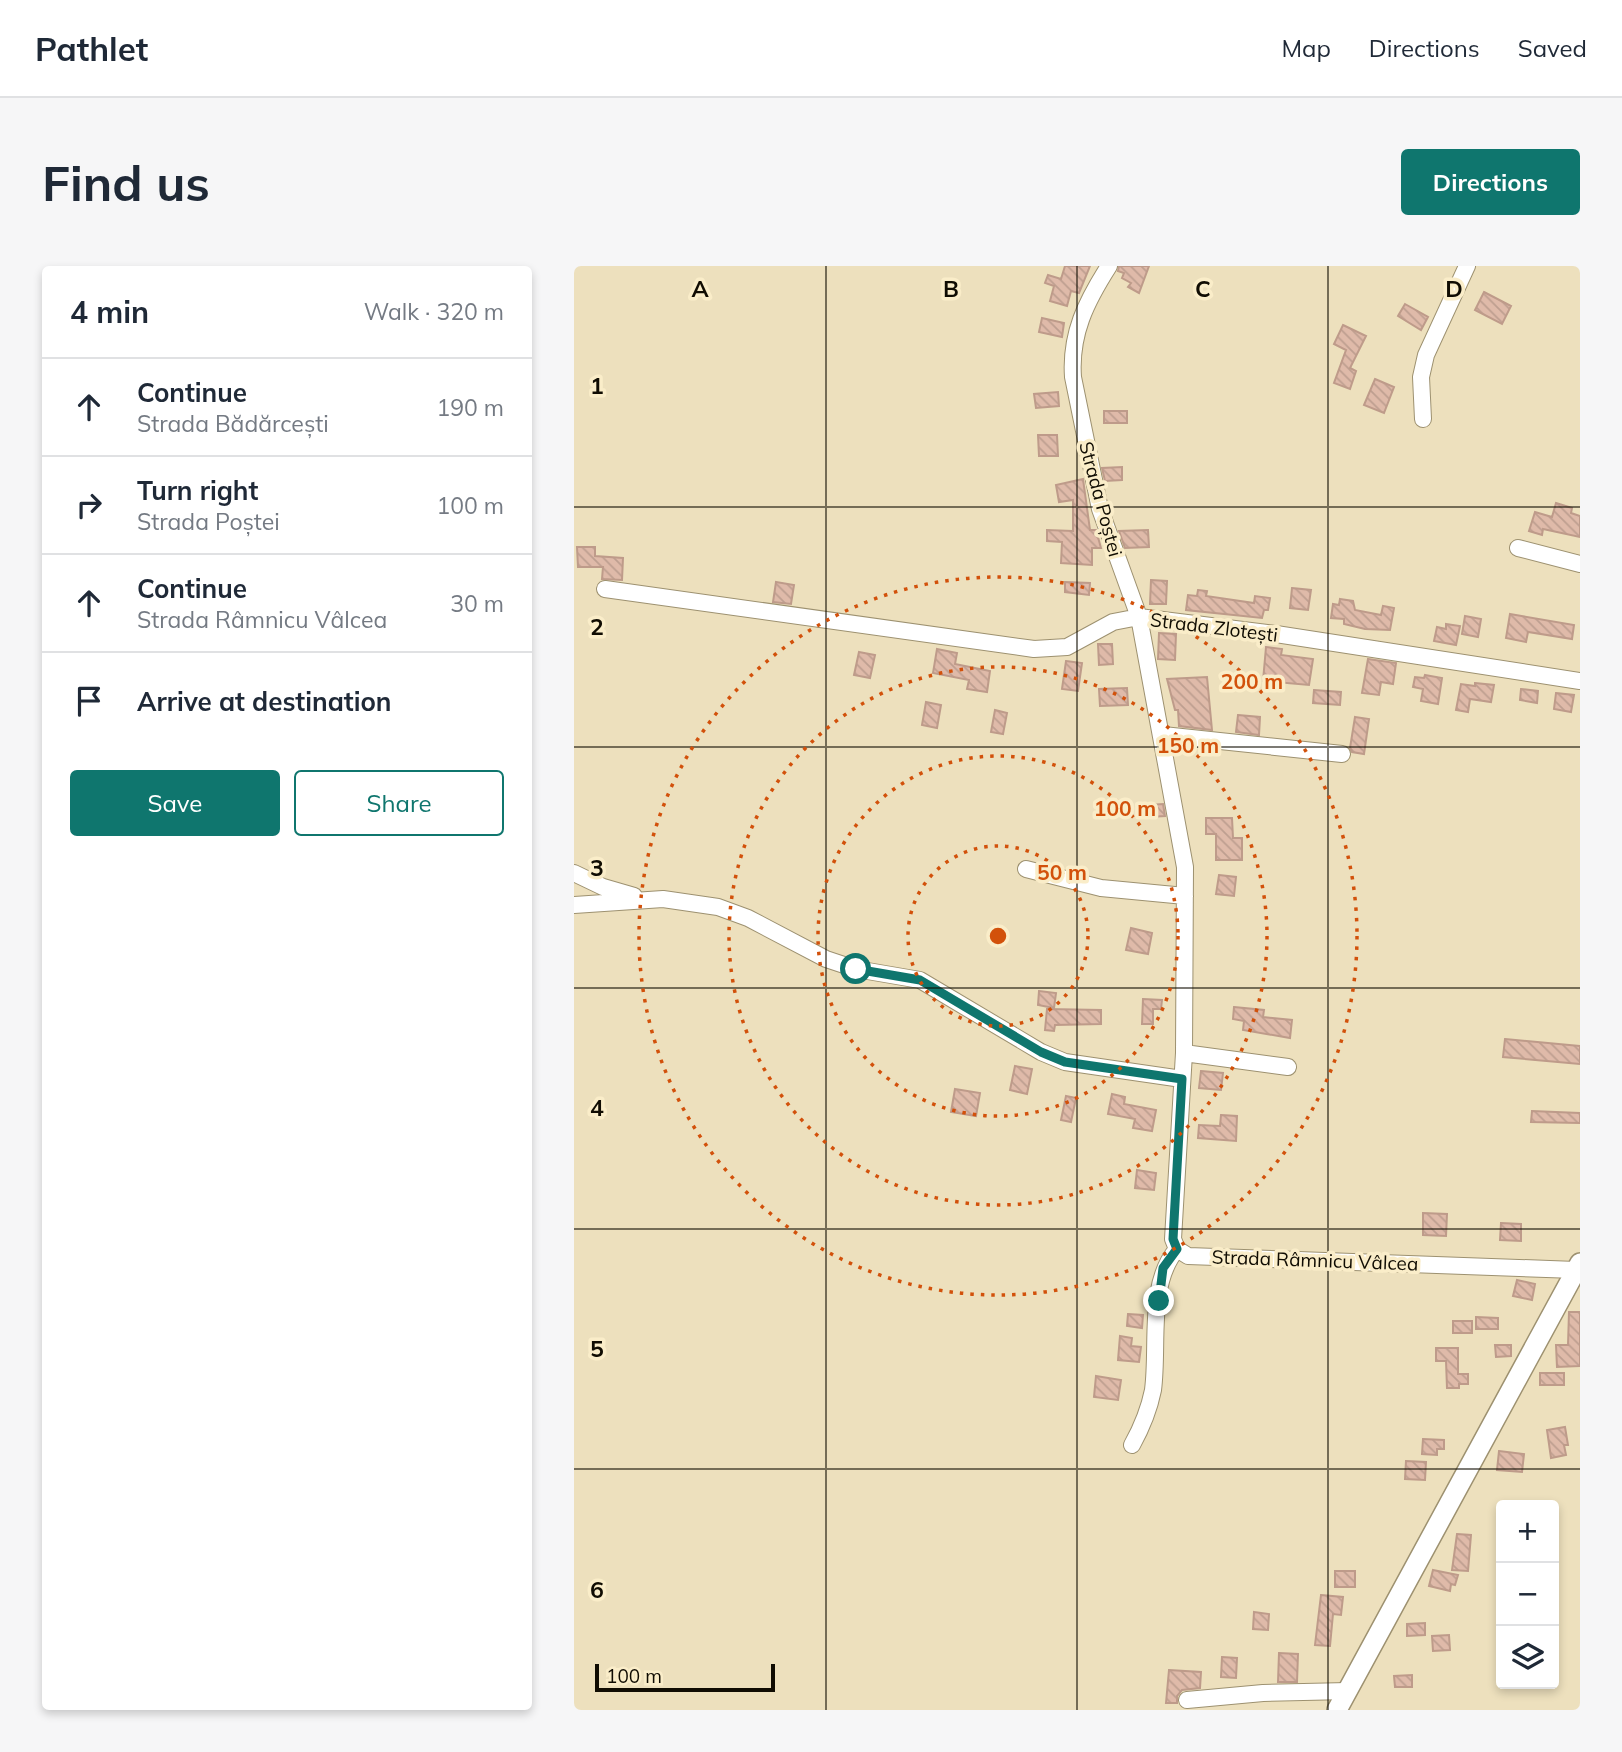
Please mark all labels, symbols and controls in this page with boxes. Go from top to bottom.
text: Pathlet [35,28,148,69]
text: Map [1281,33,1331,63]
text: Directions [1369,33,1480,63]
text: Saved [1518,33,1587,63]
button: Directions [1401,149,1580,215]
text: Find us [42,152,210,213]
text: A [691,274,709,303]
text: B [943,274,959,303]
text: C [1195,274,1211,303]
text: D [1445,274,1463,303]
text: 4 min [70,293,149,331]
text: Walk · 320 m [364,297,504,326]
text: 1 [590,371,604,400]
text: Continue [137,376,247,409]
icon: ahead [70,388,108,426]
text: 190 m [436,393,504,422]
text: Strada Bădărcești [137,409,329,438]
street label: Strada Poștei [1073,439,1128,559]
text: Turn right [137,474,258,507]
icon: right [70,486,108,524]
text: 100 m [436,491,504,520]
text: Strada Poștei [137,507,280,536]
text: Continue [137,572,247,605]
icon: ahead [70,584,108,622]
text: 30 m [450,589,504,618]
text: Strada Râmnicu Vâlcea [137,605,387,634]
street label: Strada Zlotești [1149,607,1279,648]
text: 2 [590,612,604,641]
text: 200 m [1221,668,1283,694]
icon: arrive [70,682,108,720]
text: Arrive at destination [137,685,392,718]
text: 150 m [1157,732,1219,758]
button: Save [70,770,280,836]
button: Share [294,770,504,836]
text: 100 m [1094,795,1156,821]
text: 3 [590,853,604,882]
text: 50 m [1037,859,1087,885]
centre of rings [986,924,1010,948]
route start [840,953,871,984]
text: 4 [590,1093,604,1122]
street label: Strada Râmnicu Vâlcea [1211,1244,1419,1276]
route end [1143,1285,1174,1316]
text: 5 [590,1334,604,1363]
map controls [1496,1500,1559,1689]
button: + [1496,1500,1559,1563]
button: − [1496,1563,1559,1626]
text: 6 [590,1575,604,1604]
button: layers [1496,1626,1559,1689]
scale bar [595,1661,775,1693]
text: 100 m [606,1664,662,1688]

